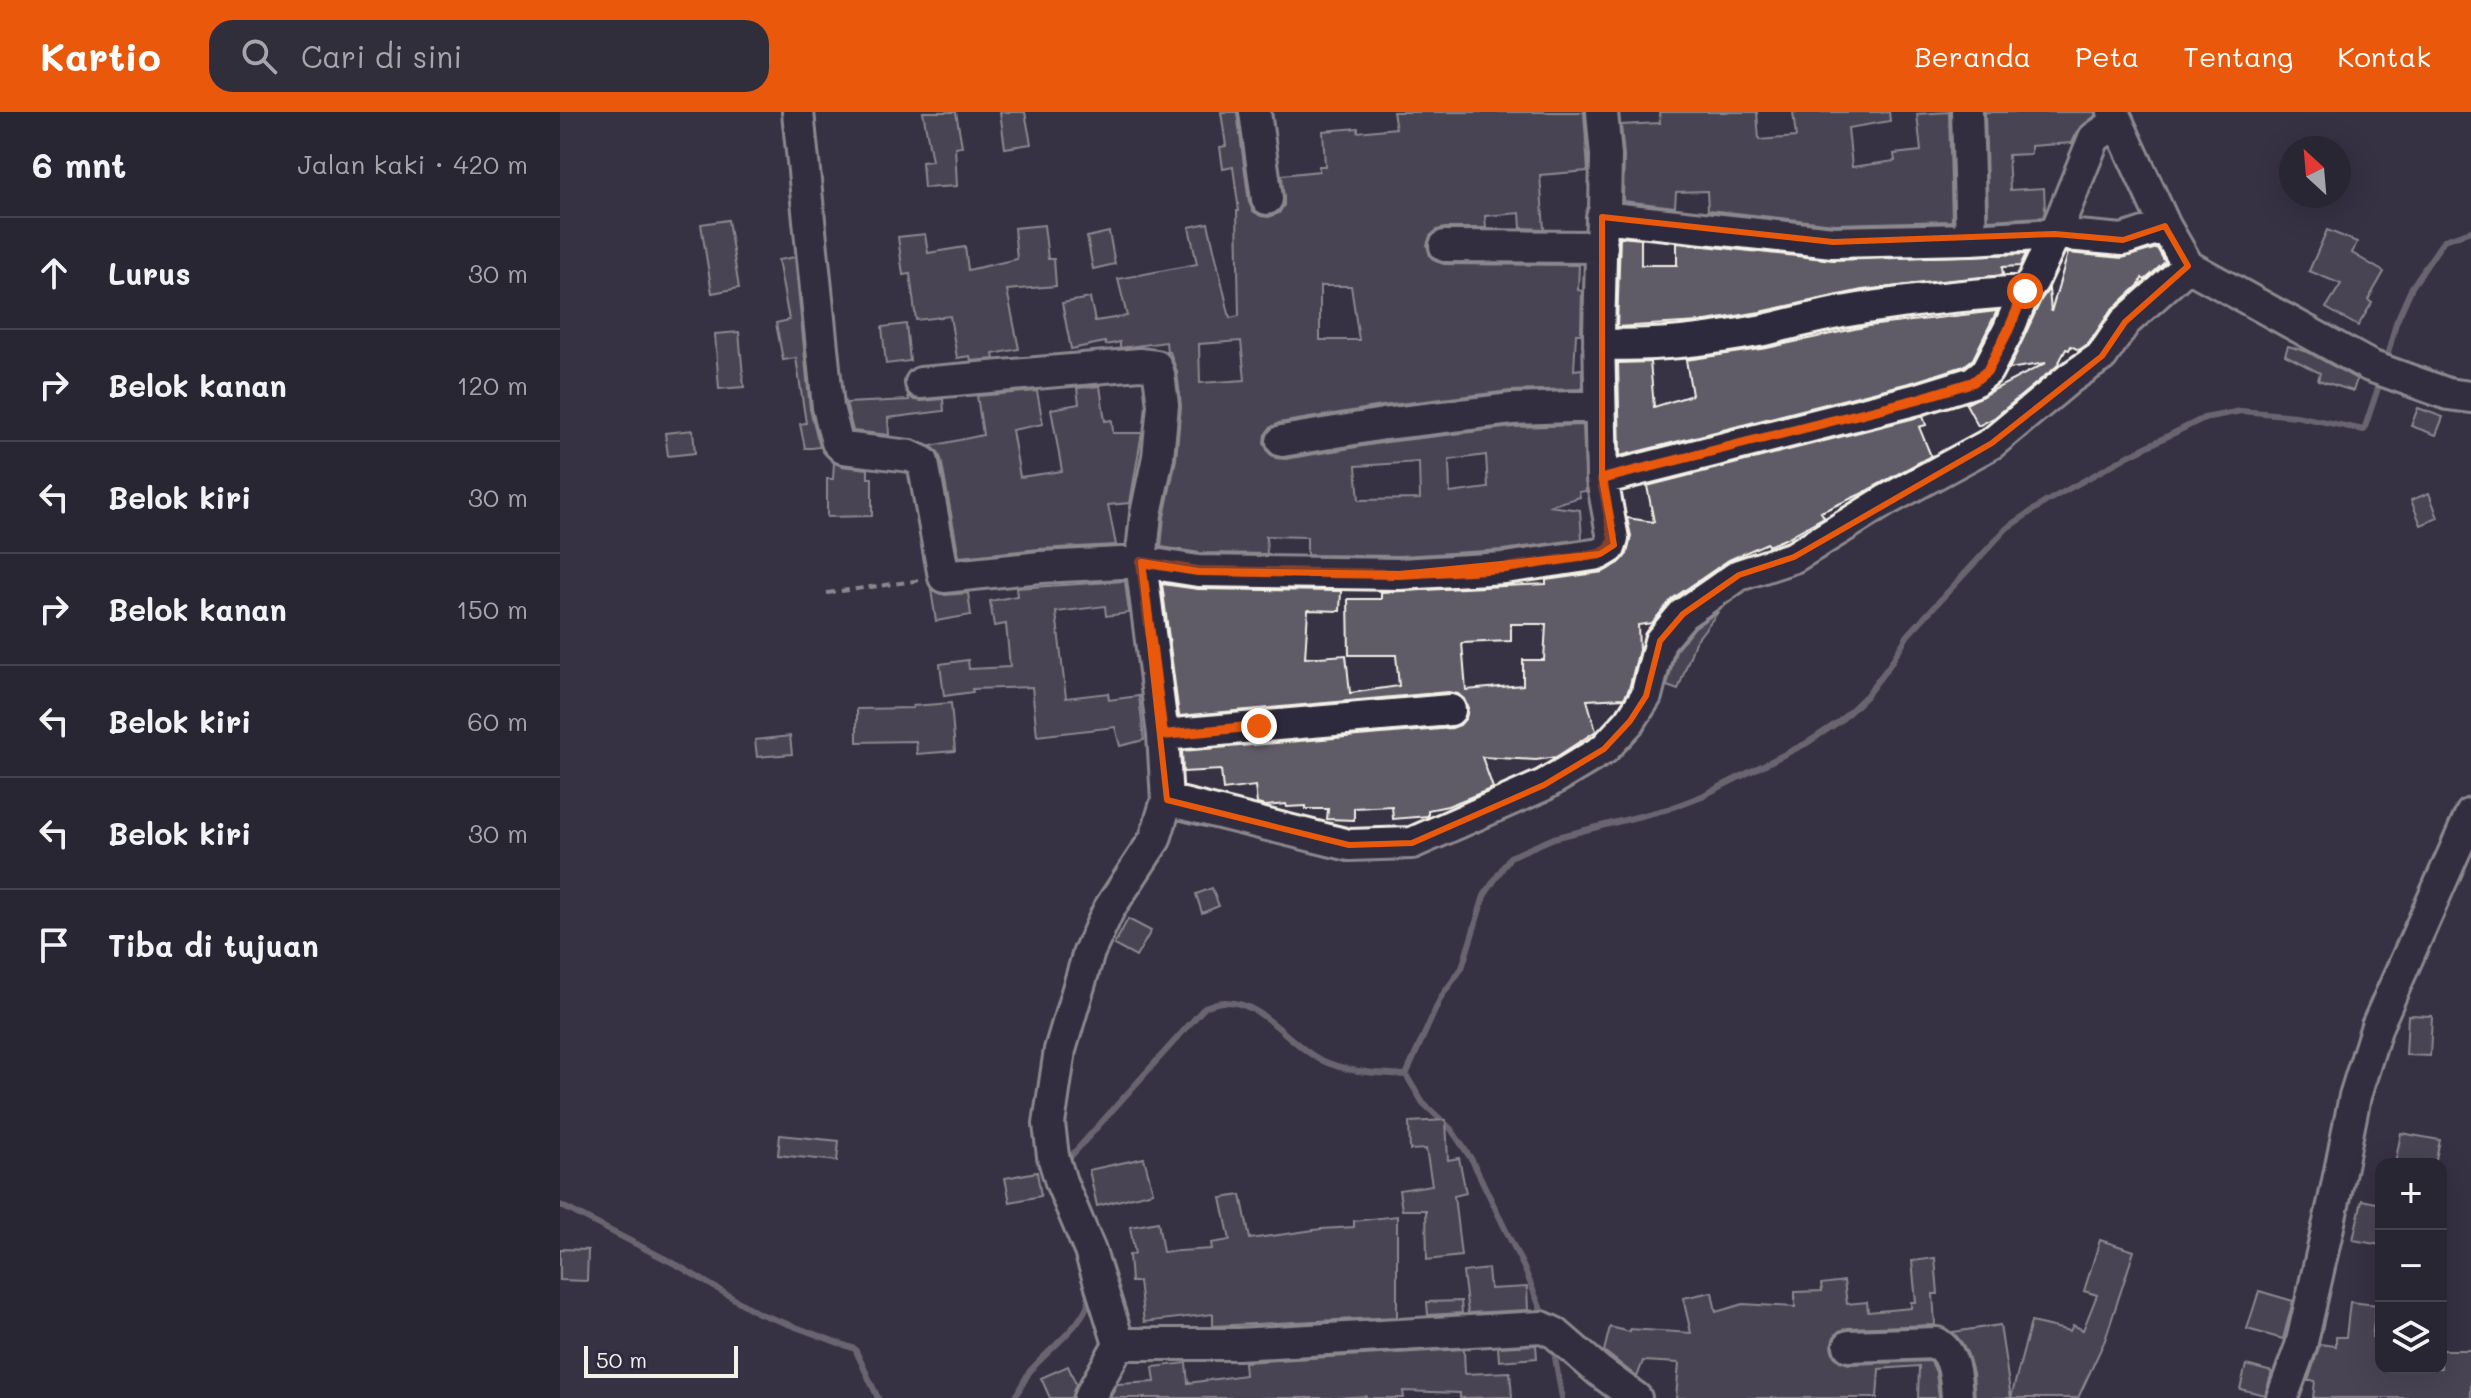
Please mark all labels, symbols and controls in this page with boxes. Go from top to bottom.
search box [209,20,769,92]
text: Kartio [40,31,161,81]
icon: search [237,34,281,78]
text: Cari di sini [301,36,462,76]
text: Beranda [1914,38,2031,74]
text: Peta [2075,38,2139,74]
text: Tentang [2183,38,2293,74]
text: Kontak [2337,38,2431,74]
north arrow [2279,136,2351,208]
text: 6 mnt [32,142,126,187]
text: Jalan kaki · 420 m [298,147,528,181]
icon: ahead [32,251,76,295]
text: Lurus [108,253,191,293]
text: 30 m [468,256,528,290]
route start [2007,273,2043,309]
icon: right [32,363,76,407]
text: Belok kanan [108,365,287,405]
text: 120 m [457,368,528,402]
icon: left [32,475,76,519]
text: Belok kiri [108,477,251,517]
text: 30 m [468,480,528,514]
icon: right [32,587,76,631]
text: Belok kanan [108,589,287,629]
text: 150 m [456,592,528,626]
icon: left [32,699,76,743]
text: Belok kiri [108,701,251,741]
text: 60 m [467,704,528,738]
route end [1241,708,1277,744]
icon: left [32,811,76,855]
text: Belok kiri [108,813,251,853]
text: 30 m [468,816,528,850]
icon: arrive [32,923,76,967]
text: Tiba di tujuan [108,925,319,965]
map controls [2375,1158,2447,1374]
button: + [2375,1158,2447,1230]
button: − [2375,1230,2447,1302]
button: layers [2375,1302,2447,1374]
scale bar [584,1342,738,1378]
text: 50 m [596,1345,647,1374]

